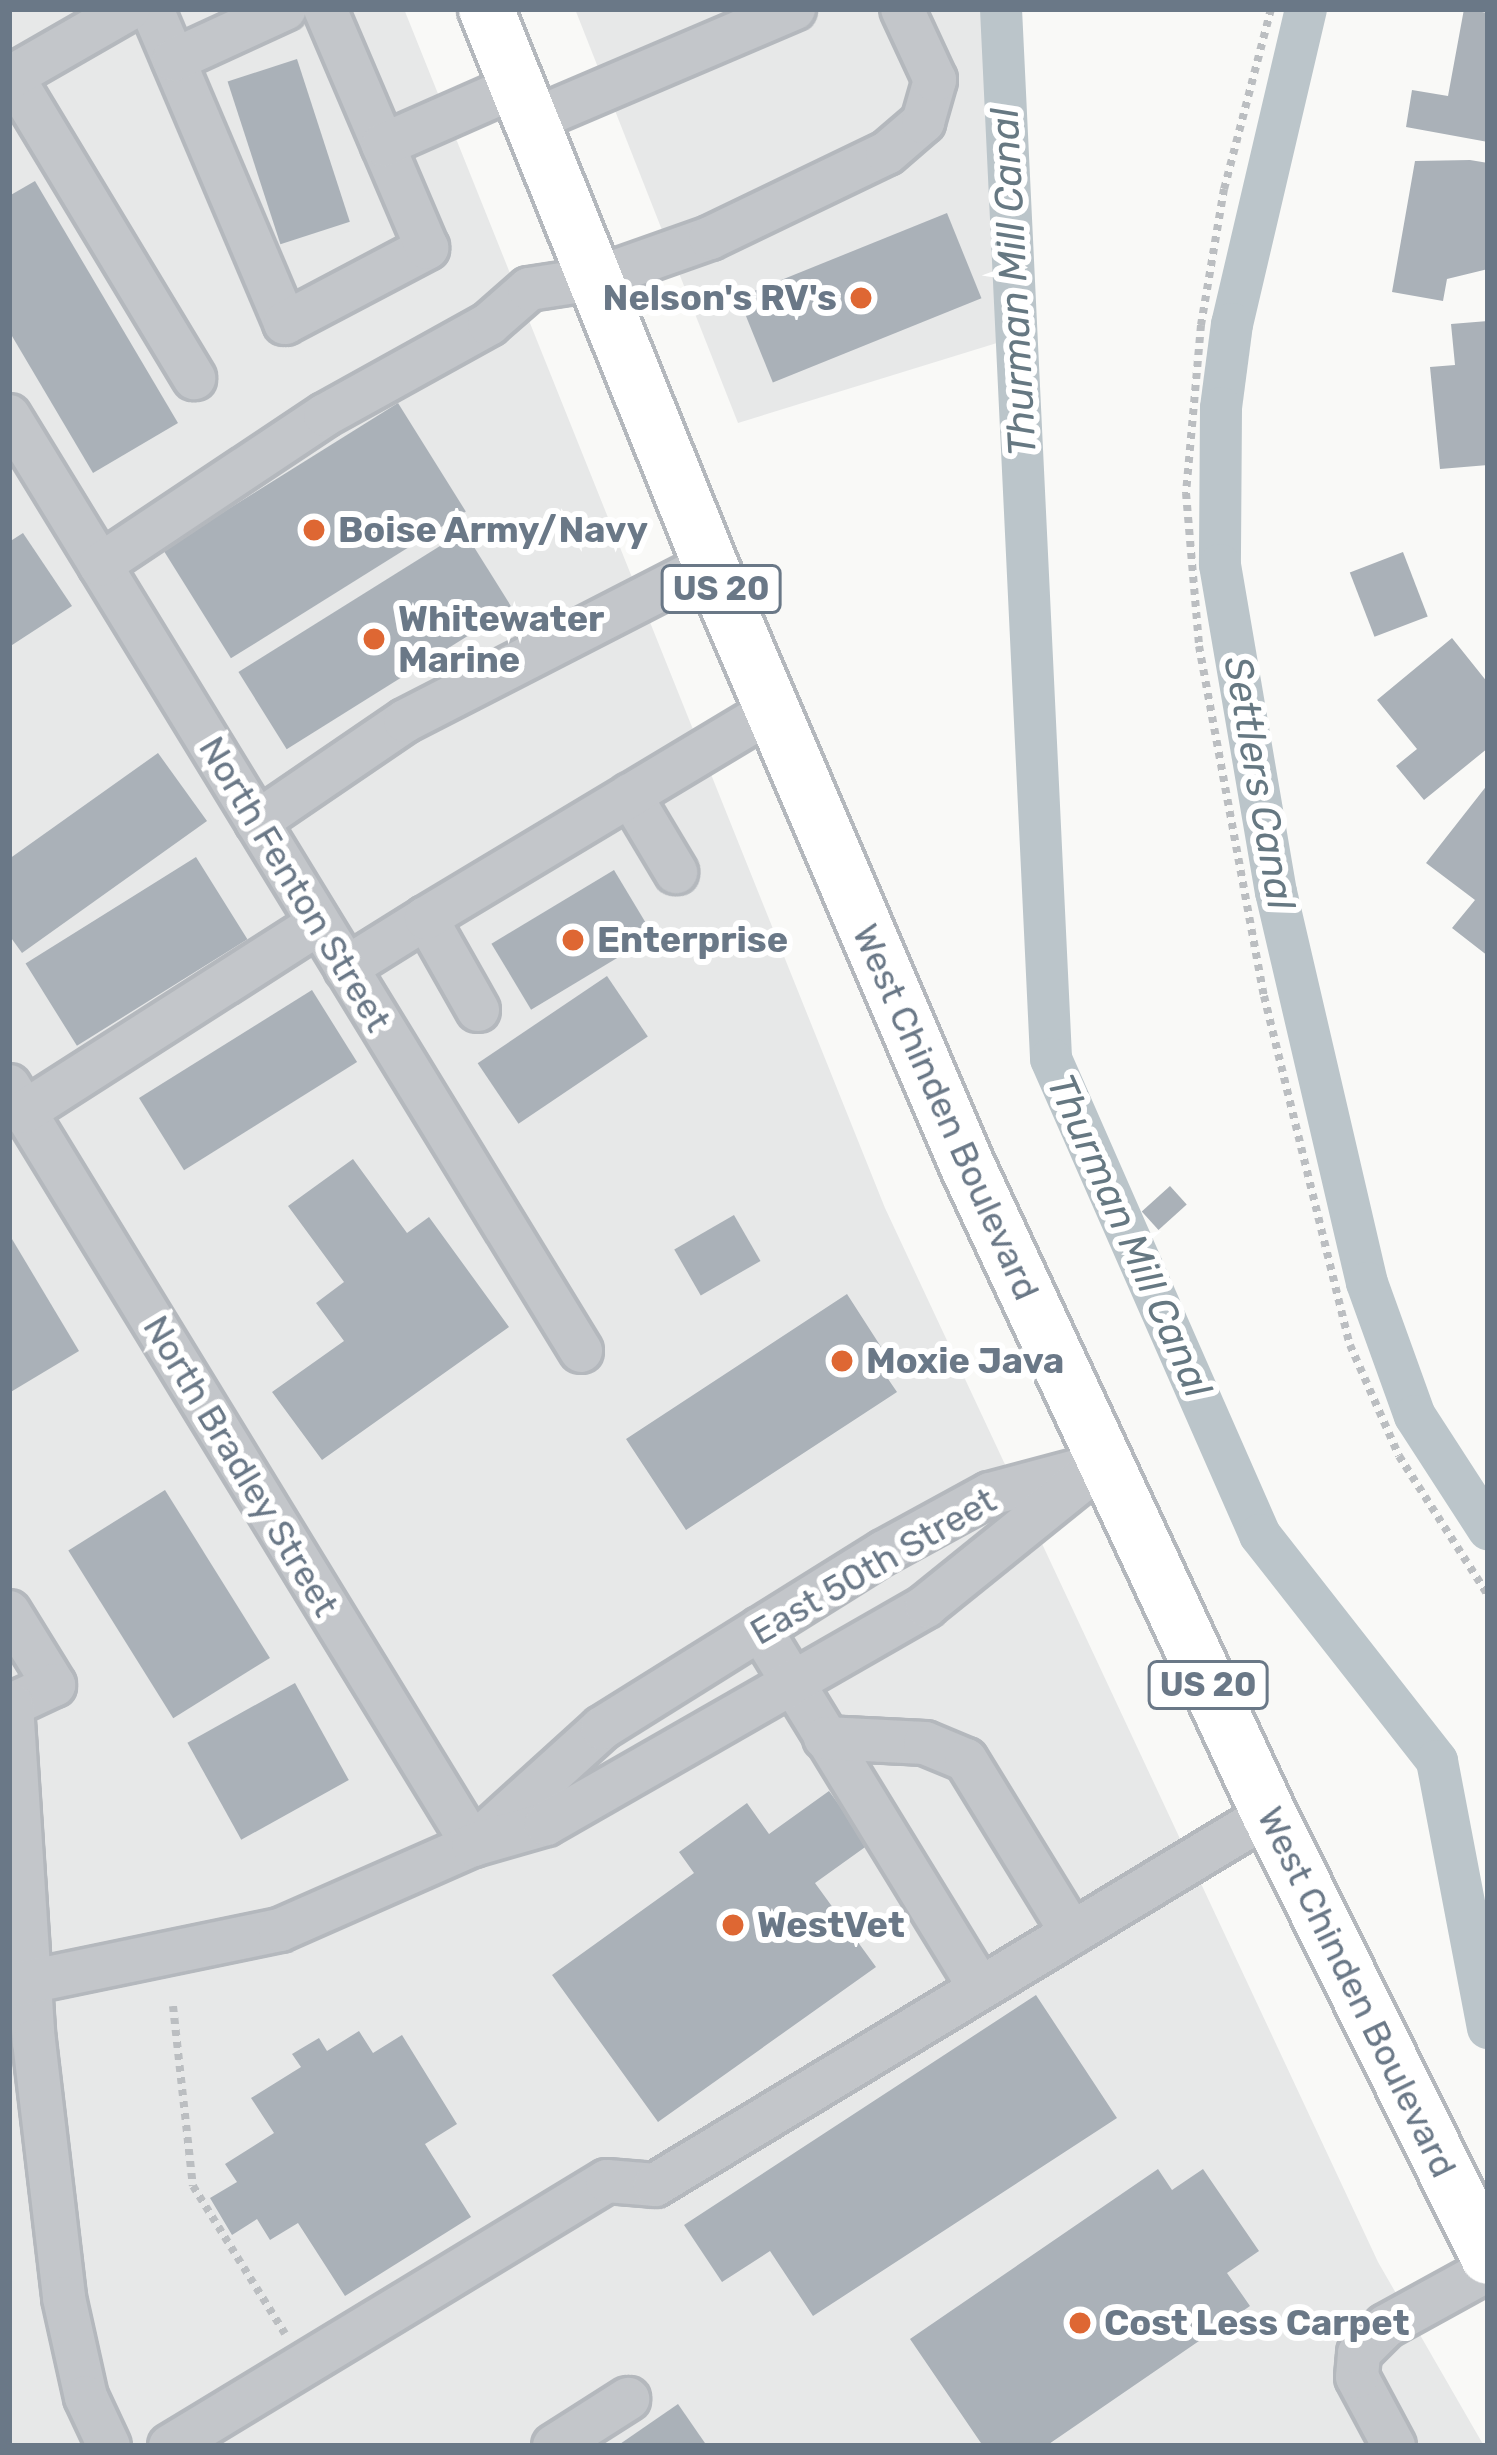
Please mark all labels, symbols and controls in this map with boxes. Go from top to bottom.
water label: Thurman Mill Canal [982,107,1046,457]
place label: Nelson's RV's [603,276,837,320]
marker: Nelson's RV's [848,285,874,311]
place label: Boise Army/Navy [338,508,649,552]
marker: Boise Army/Navy [301,517,327,543]
road number: US 20 [658,562,784,616]
place label: Whitewater Marine [398,596,604,681]
marker: Whitewater Marine [361,626,387,652]
water label: Settlers Canal [1214,653,1304,913]
street label: North Fenton Street [190,729,400,1039]
place label: Enterprise [597,918,788,962]
street label: West Chinden Boulevard [844,918,1048,1306]
marker: Enterprise [560,927,586,953]
water label: Thurman Mill Canal [1037,1067,1221,1405]
street label: North Bradley Street [134,1307,348,1625]
place label: Moxie Java [866,1339,1064,1383]
marker: Moxie Java [829,1348,855,1374]
street label: East 50th Street [743,1478,1003,1654]
road number: US 20 [1145,1658,1271,1712]
street label: West Chinden Boulevard [1248,1800,1466,2184]
place label: WestVet [757,1903,905,1947]
marker: WestVet [720,1912,746,1938]
place label: Cost Less Carpet [1104,2301,1409,2345]
marker: Cost Less Carpet [1067,2310,1093,2336]

